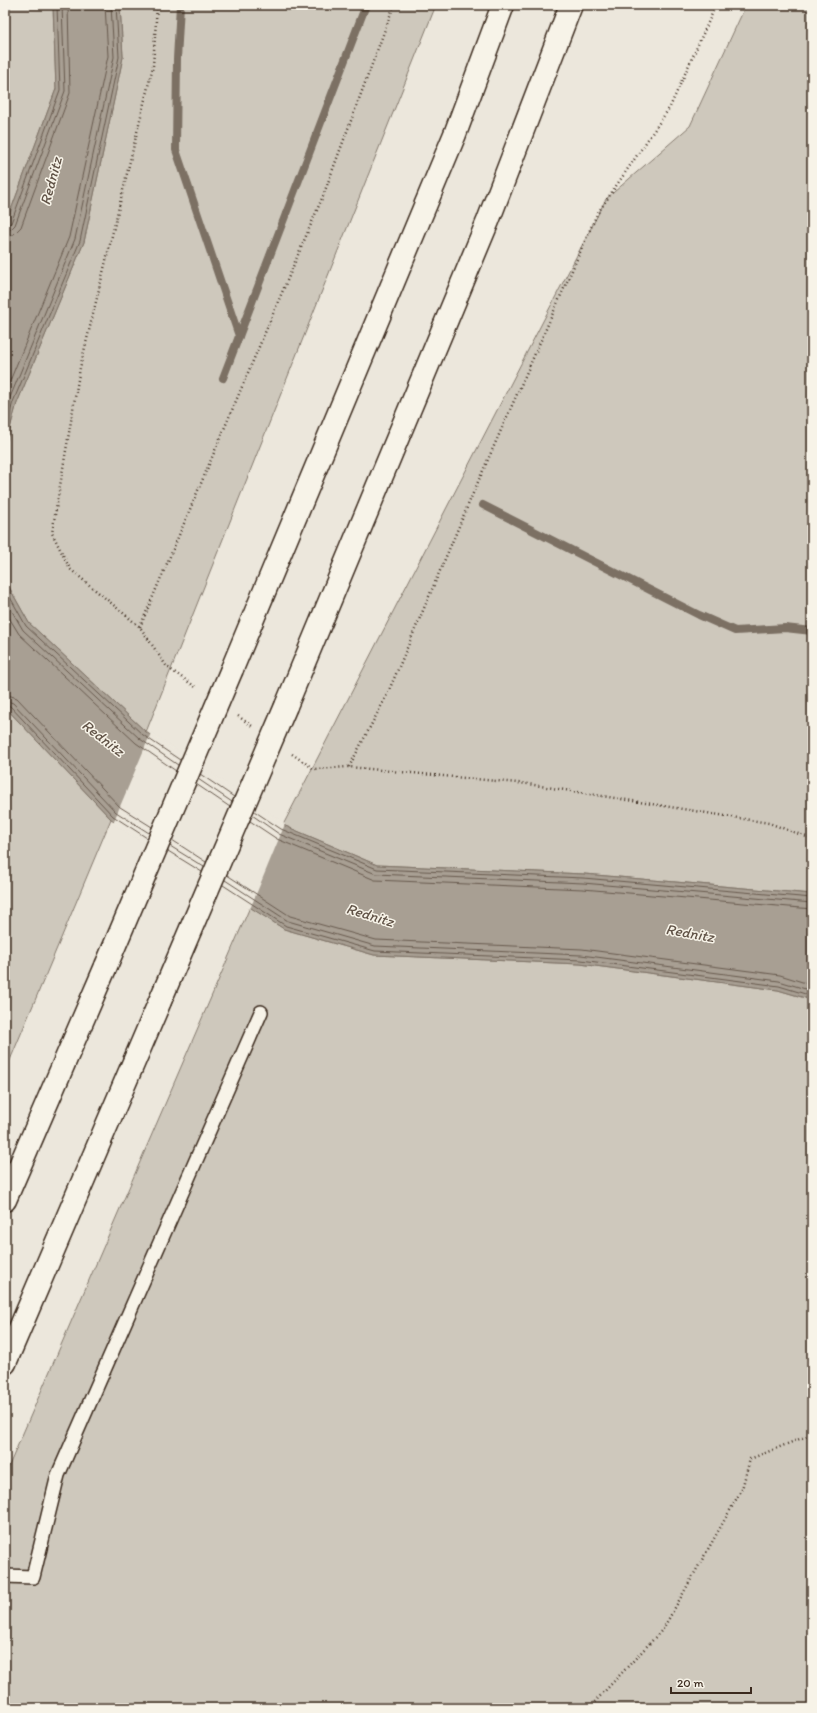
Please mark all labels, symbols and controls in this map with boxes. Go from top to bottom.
water label: Rednitz [36,154,66,207]
water label: Rednitz [78,716,129,761]
water label: Rednitz [344,899,397,931]
water label: Rednitz [664,920,717,946]
scale bar [671,1669,751,1695]
text: 20 m [677,1676,704,1690]

